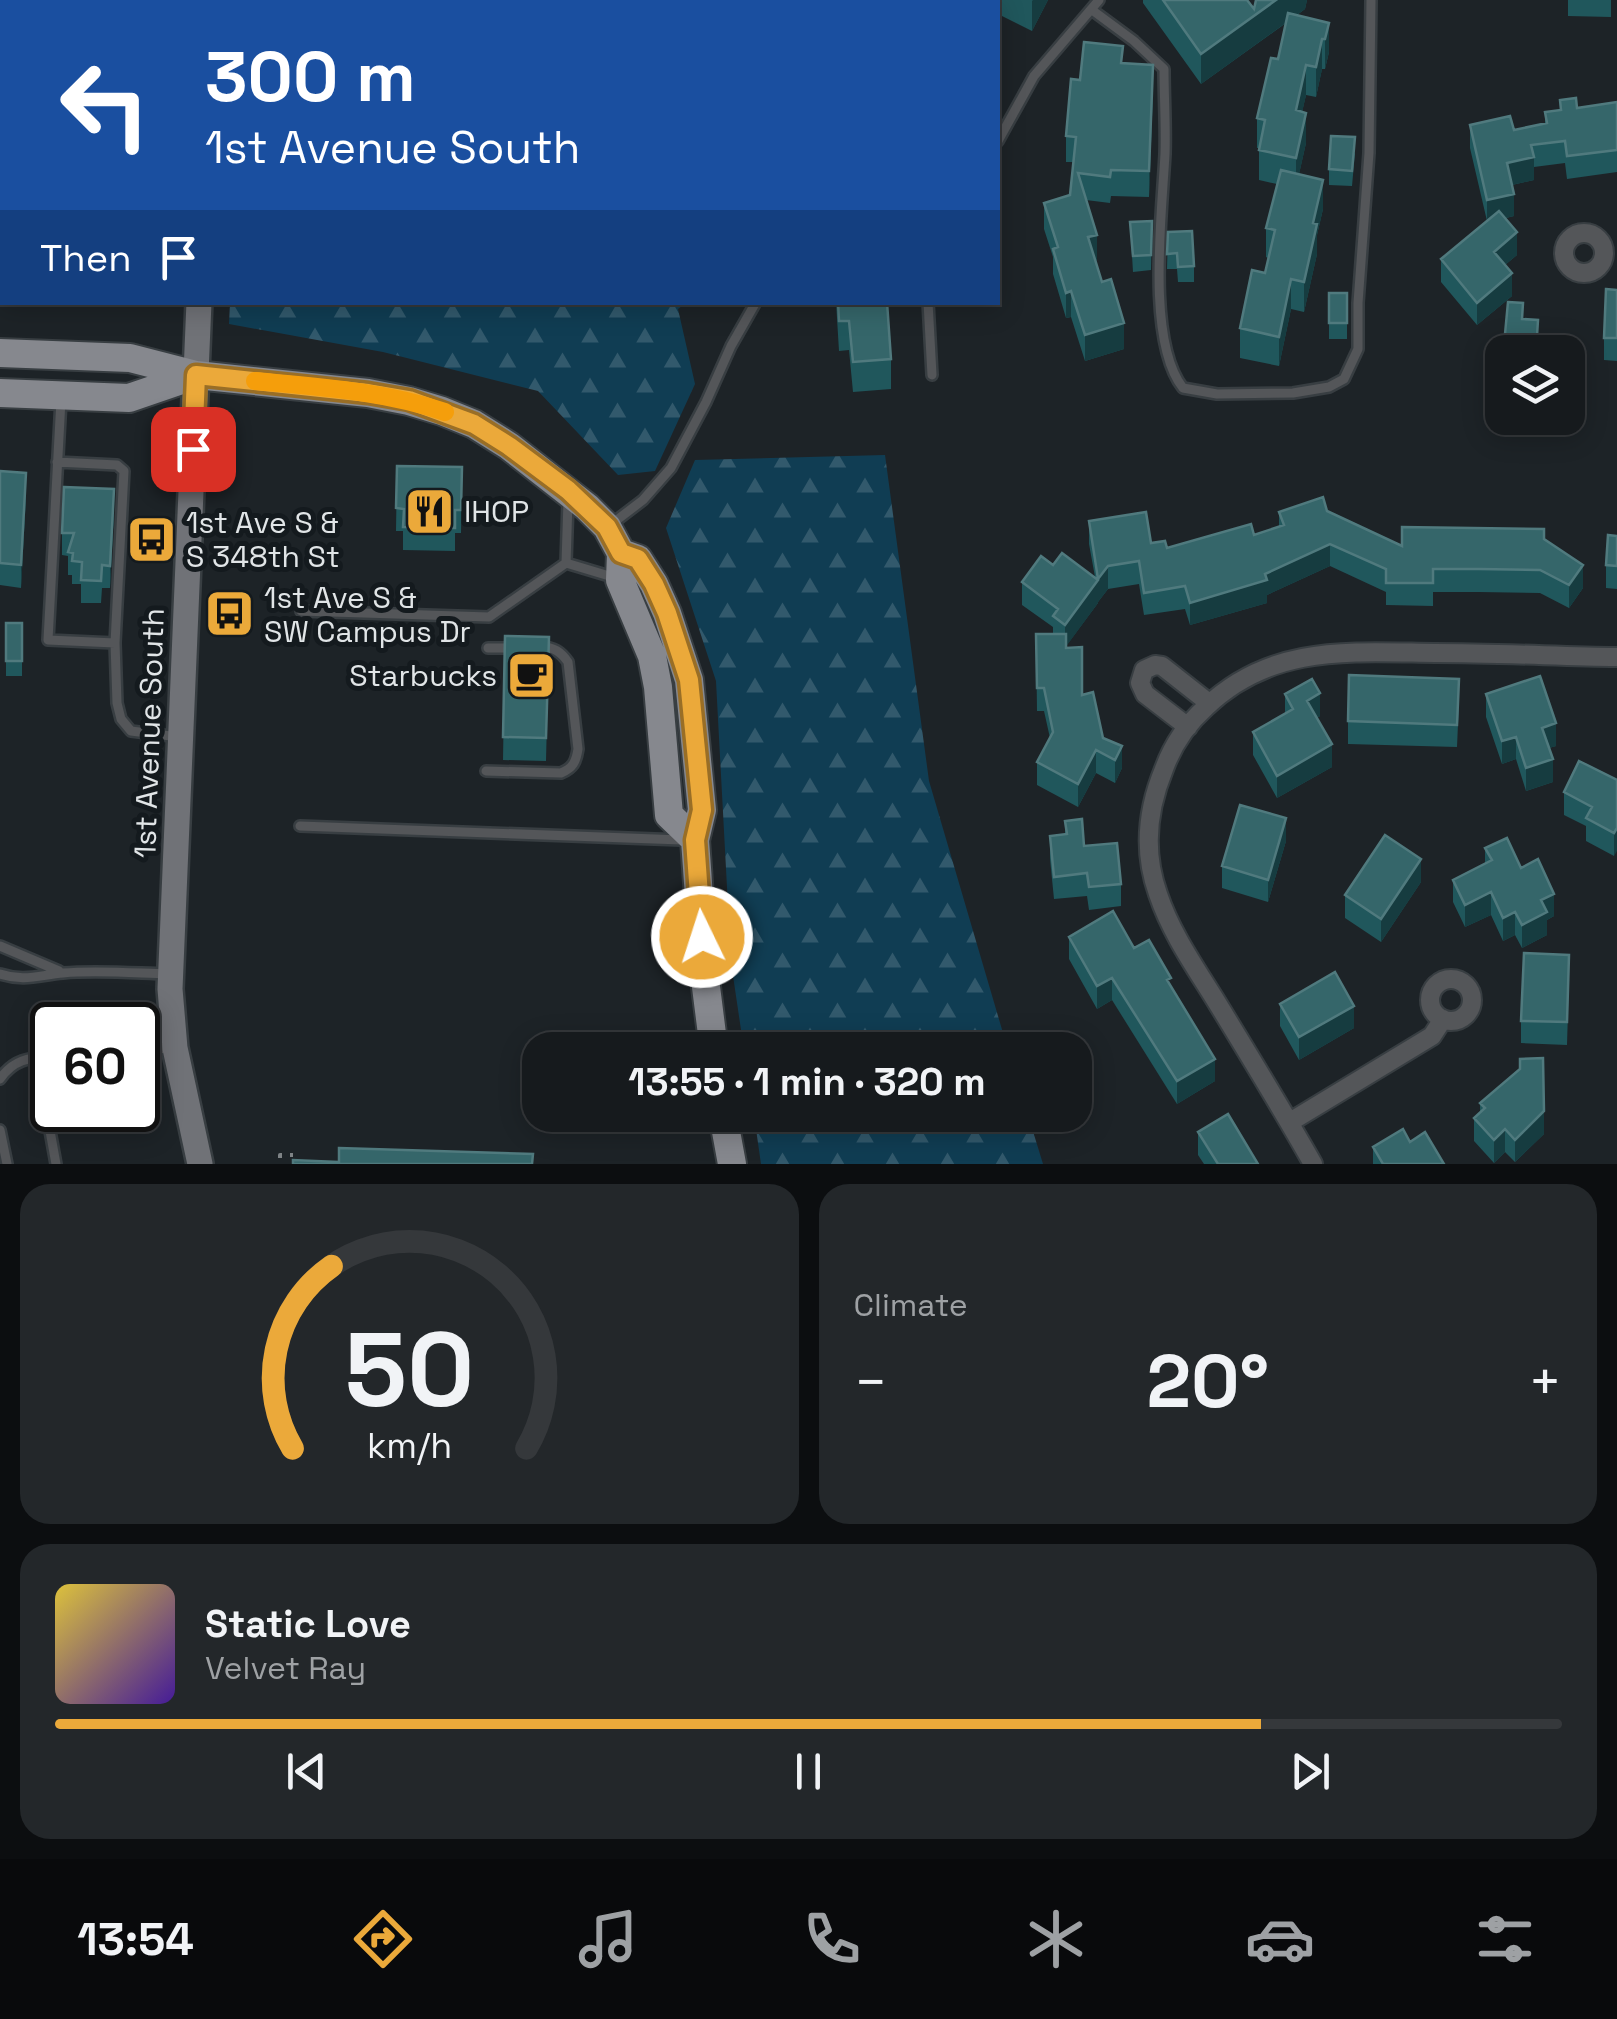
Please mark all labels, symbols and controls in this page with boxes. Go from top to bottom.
text: 300 m [205,32,416,121]
icon: left [40,40,170,170]
text: 1st Avenue South [205,119,580,176]
icon: arrive [151,230,206,285]
text: Then [40,234,131,282]
map controls [1485,335,1585,435]
button: layers [1485,335,1585,435]
pin [151,407,236,492]
icon: arrive [166,422,221,477]
restaurant icon: IHOP [403,485,455,537]
place label: IHOP [464,492,529,531]
place label: 1st Ave S & S 348th St [186,503,340,576]
bus stop icon: 1st Ave S & S 348th St [125,513,177,565]
place label: 1st Ave S & SW Campus Dr [264,578,471,651]
bus stop icon: 1st Ave S & SW Campus Dr [203,588,255,640]
street label: 1st Avenue South [125,607,173,859]
cafe icon: Starbucks [506,649,558,701]
place label: Starbucks [349,656,497,695]
position arrow [650,885,754,989]
speed limit sign: 60 [30,1002,160,1132]
text: 13:55 · 1 min · 320 m [628,1058,986,1106]
text: Climate [854,1285,968,1325]
text: 50 [344,1304,474,1436]
text: 20° [1146,1333,1269,1429]
text: − [854,1347,888,1417]
text: + [1528,1347,1562,1417]
text: km/h [367,1423,452,1468]
text: Static Love [205,1600,411,1648]
text: Velvet Ray [205,1648,366,1688]
icon: previous [279,1744,334,1799]
icon: pause [781,1744,836,1799]
icon: next [1283,1744,1338,1799]
icon: directions [348,1904,418,1974]
icon: music [573,1904,643,1974]
icon: phone [797,1904,867,1974]
icon: climate [1021,1904,1091,1974]
icon: car [1245,1904,1315,1974]
icon: filters [1470,1904,1540,1974]
text: 13:54 [77,1911,194,1968]

